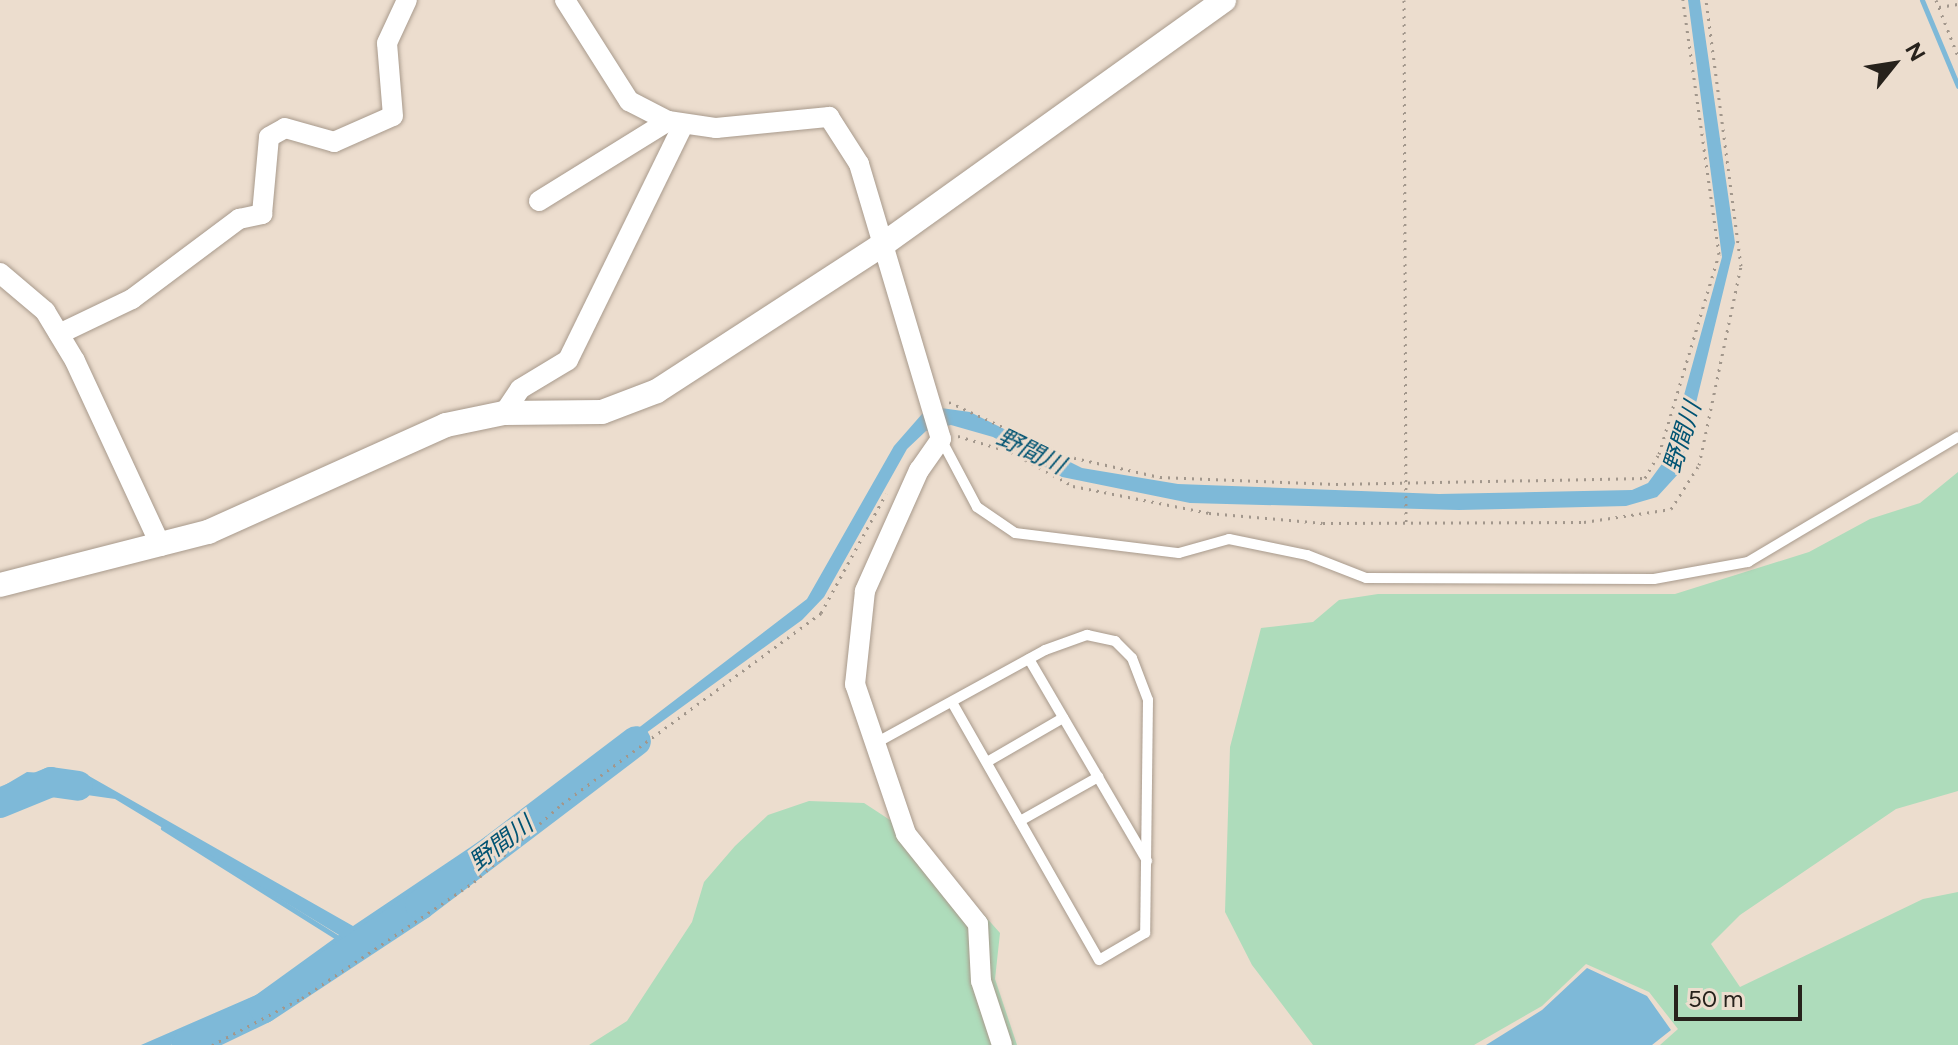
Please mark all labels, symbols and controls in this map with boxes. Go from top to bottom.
north arrow [1854,24,1934,104]
text: N [1899,38,1931,66]
water label: 野間川 [1657,398,1707,476]
water label: 野間川 [992,422,1070,480]
water label: 野間川 [464,810,538,876]
scale bar [1678,969,1806,1019]
text: 50 m [1688,984,1744,1013]

